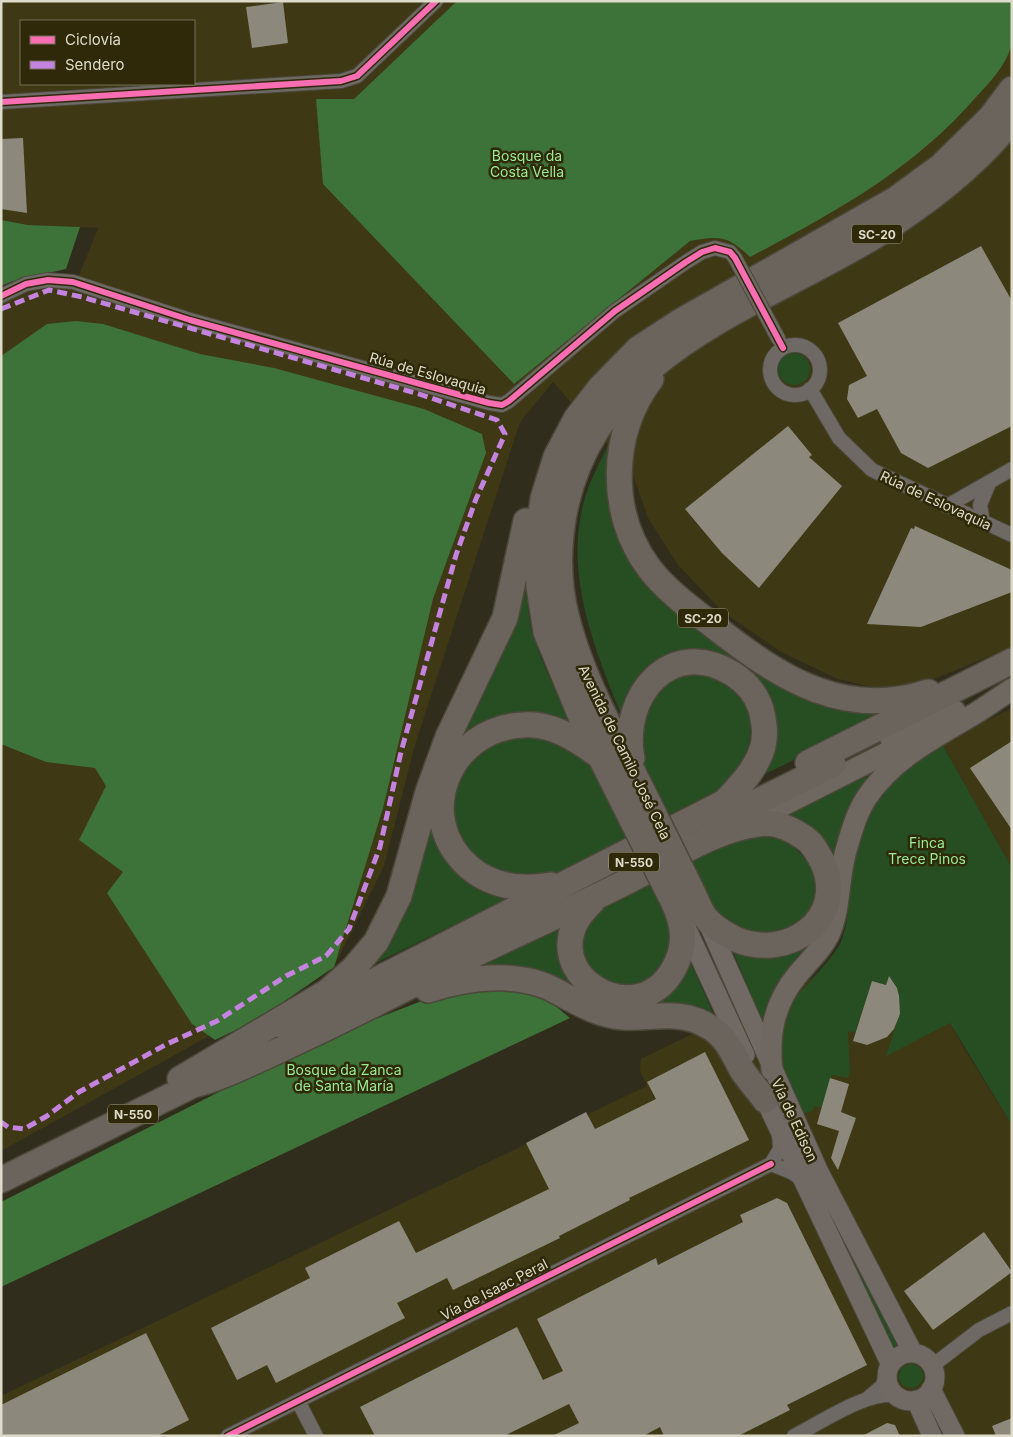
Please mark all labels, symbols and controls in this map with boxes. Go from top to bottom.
legend [20,20,195,85]
text: Ciclovía [65,30,121,49]
text: Sendero [65,55,125,74]
park label: Bosque da Costa Vella [490,147,564,180]
road number: SC-20 [852,224,902,243]
street label: Rúa de Eslovaquia [368,348,488,398]
street label: Rúa de Eslovaquia [878,467,994,533]
road number: SC-20 [678,608,728,628]
street label: Avenida de Camilo José Cela [575,662,675,842]
park label: Finca Trece Pinos [888,834,966,867]
road number: N-550 [609,852,659,872]
park label: Bosque da Zanca de Santa María [286,1061,402,1094]
street label: Vía de Edison [768,1076,822,1164]
road number: N-550 [108,1104,158,1124]
street label: Vía de Isaac Peral [438,1255,550,1323]

